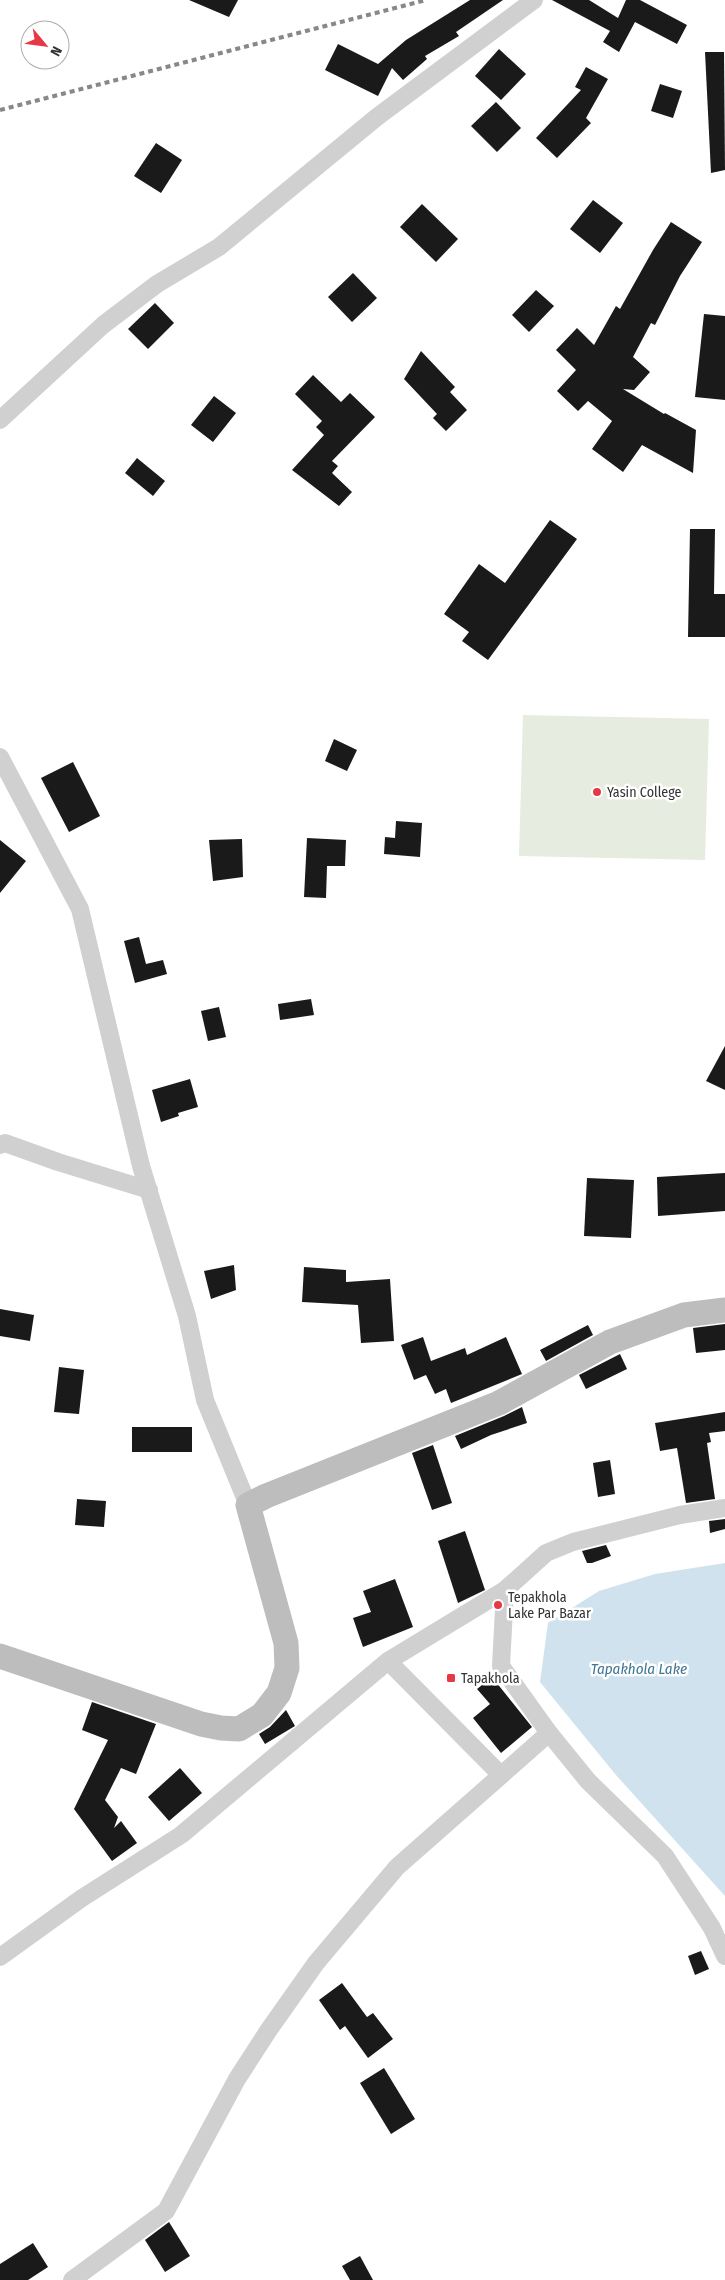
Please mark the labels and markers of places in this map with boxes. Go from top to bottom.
place label: Yasin College [607,784,682,801]
marker: Yasin College [591,786,603,798]
place label: Tepakhola Lake Par Bazar [508,1589,591,1622]
marker: Tepakhola Lake Par Bazar [492,1599,504,1611]
place label: Tapakhola [461,1670,520,1687]
marker: Tapakhola [445,1672,457,1684]

